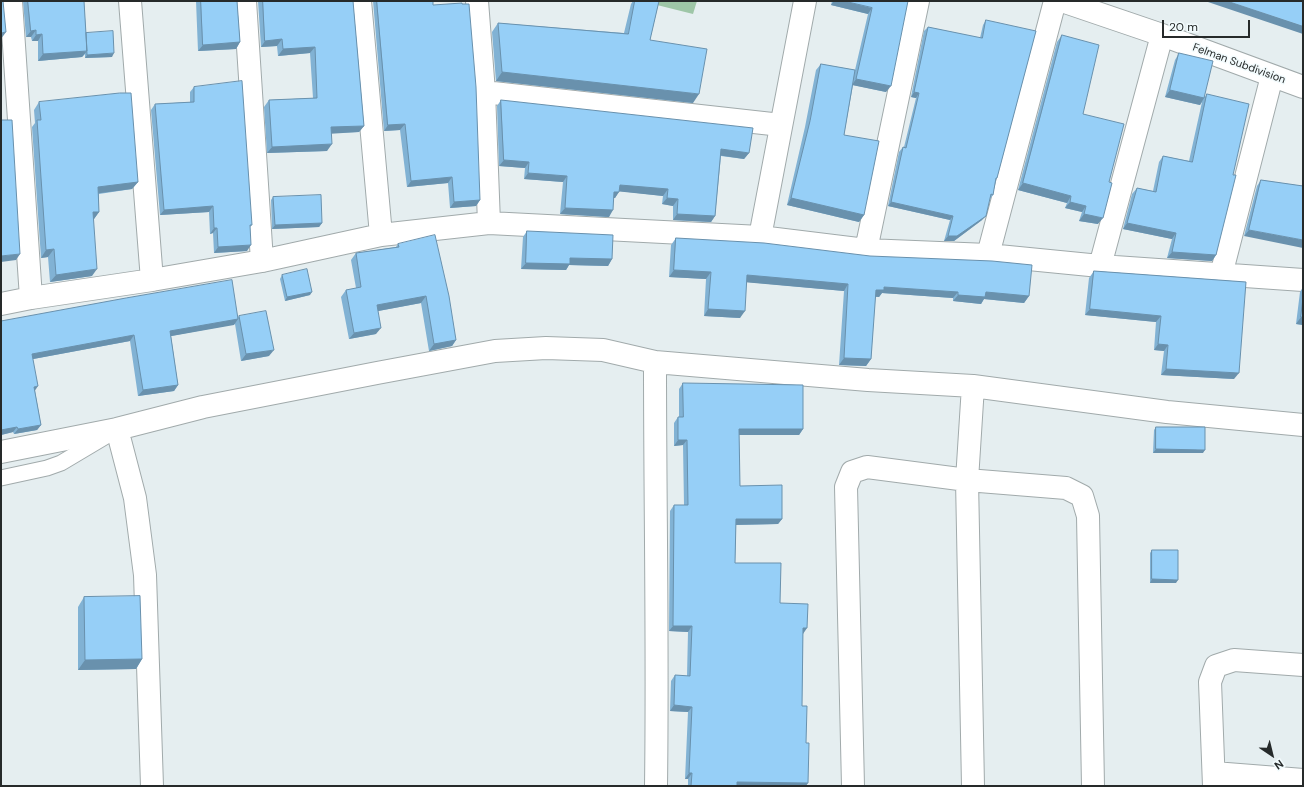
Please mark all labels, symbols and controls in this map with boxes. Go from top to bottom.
scale bar [1164,12,1252,38]
text: 20 m [1169,19,1198,35]
street label: Felman Subdivision [1191,41,1287,87]
north arrow [1252,735,1292,775]
text: N [1272,757,1286,773]

